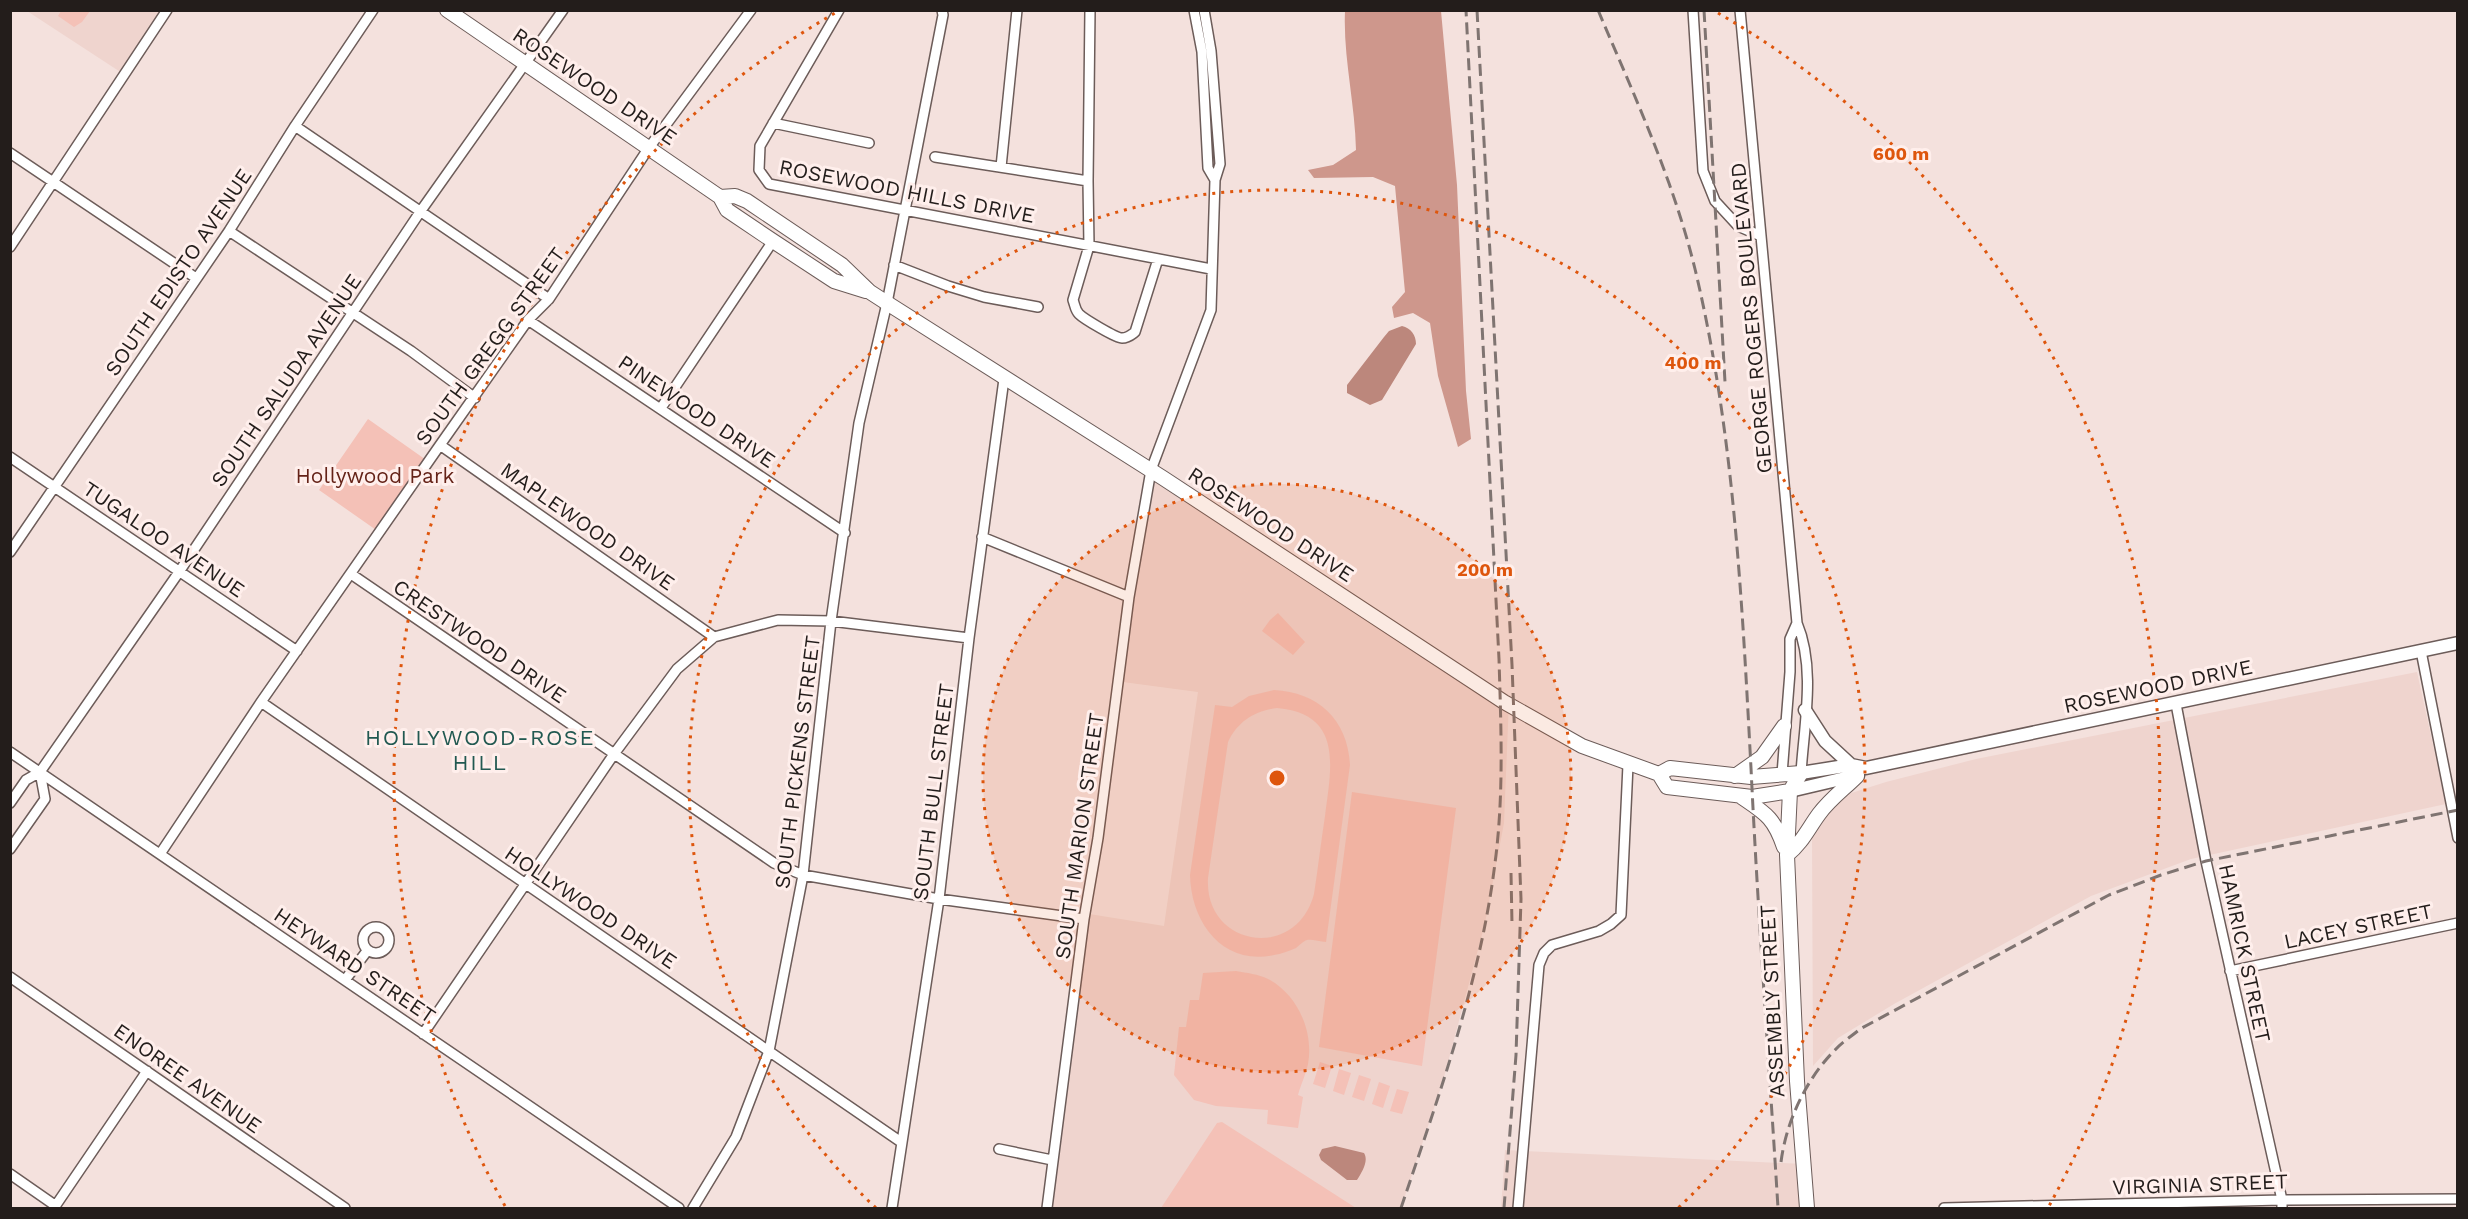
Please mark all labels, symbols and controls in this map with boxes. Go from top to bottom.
street label: ROSEWOOD DRIVE [508,22,682,150]
text: 600 m [1873,143,1929,164]
street label: ROSEWOOD HILLS DRIVE [777,154,1037,228]
street label: GEORGE ROGERS BOULEVARD [1725,162,1777,474]
street label: SOUTH EDISTO AVENUE [99,164,257,380]
street label: SOUTH GREGG STREET [410,242,570,450]
street label: SOUTH SALUDA AVENUE [206,269,366,491]
street label: PINEWOOD DRIVE [614,349,780,473]
text: 400 m [1665,352,1721,373]
street label: MAPLEWOOD DRIVE [496,457,680,595]
street label: ROSEWOOD DRIVE [1183,461,1359,587]
park label: Hollywood Park [296,463,455,488]
street label: TUGALOO AVENUE [78,476,250,602]
text: 200 m [1457,559,1513,580]
street label: CRESTWOOD DRIVE [389,574,571,708]
street label: SOUTH PICKENS STREET [769,634,825,890]
street label: ROSEWOOD DRIVE [2061,654,2255,718]
street label: SOUTH BULL STREET [907,682,959,902]
street label: SOUTH MARION STREET [1049,711,1109,961]
district label: HOLLYWOOD-ROSE HILL [365,725,595,775]
centre of rings [1267,768,1287,788]
street label: HOLLYWOOD DRIVE [500,840,682,974]
street label: HAMRICK STREET [2214,862,2276,1045]
street label: LACEY STREET [2282,898,2435,954]
street label: HEYWARD STREET [270,902,441,1028]
street label: ASSEMBLY STREET [1754,904,1790,1098]
street label: ENOREE AVENUE [109,1018,267,1138]
street label: VIRGINIA STREET [2112,1168,2289,1200]

